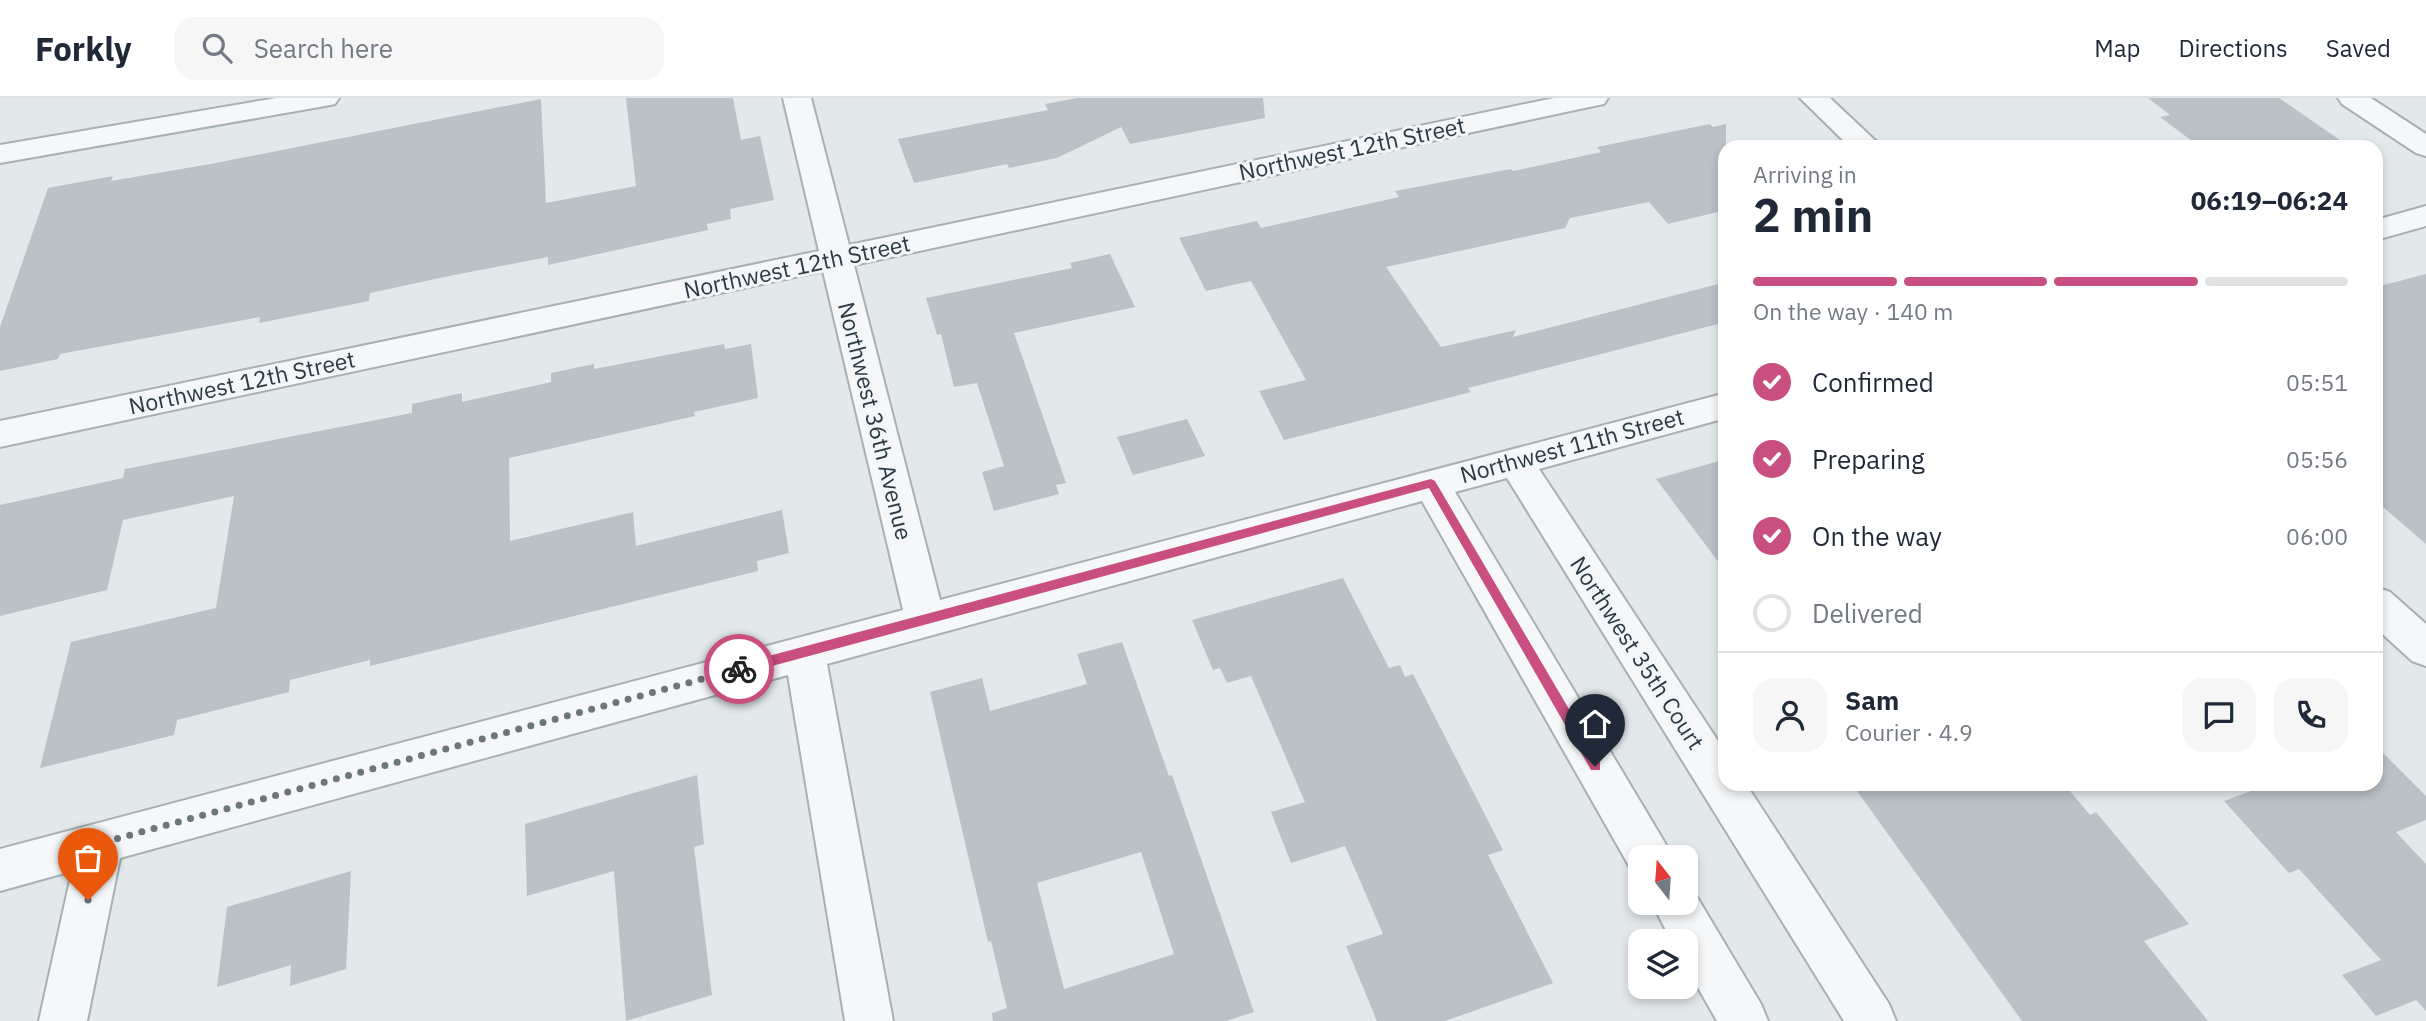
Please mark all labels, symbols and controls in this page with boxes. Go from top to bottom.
search box [174,17,664,80]
text: Forkly [35,27,132,70]
icon: search [198,29,236,67]
text: Search here [254,31,393,65]
text: Map [2094,32,2140,64]
text: Directions [2178,32,2288,64]
text: Saved [2326,32,2391,64]
street label: Northwest 12th Street [1236,109,1468,187]
text: Arriving in [1753,159,1857,189]
text: 06:19–06:24 [2191,183,2348,217]
text: 2 min [1753,185,1873,245]
street label: Northwest 12th Street [681,227,913,305]
text: On the way · 140 m [1753,296,1953,326]
street label: Northwest 36th Avenue [832,299,920,543]
street label: Northwest 12th Street [126,343,358,421]
icon: check [1753,363,1791,401]
text: Confirmed [1812,365,1934,399]
text: 05:51 [2286,367,2348,397]
street label: Northwest 11th Street [1456,401,1687,489]
icon: check [1753,440,1791,478]
text: Preparing [1812,442,1925,476]
text: 05:56 [2286,444,2348,474]
icon: check [1753,517,1791,555]
text: On the way [1812,519,1942,553]
text: 06:00 [2286,521,2348,551]
street label: Northwest 35th Court [1564,550,1712,755]
text: Delivered [1812,596,1923,630]
courier [704,634,774,704]
icon: bike [720,650,758,688]
button: person [1753,678,1827,752]
button: chat [2182,678,2256,752]
button: phone [2274,678,2348,752]
text: Sam [1845,683,1899,717]
pin [1565,694,1625,766]
icon: home [1576,705,1614,743]
text: Courier · 4.9 [1845,717,1973,747]
pin [58,828,118,900]
icon: bag [69,839,107,877]
north arrow [1628,845,1698,915]
map controls [1628,845,1698,999]
button: layers [1628,929,1698,999]

